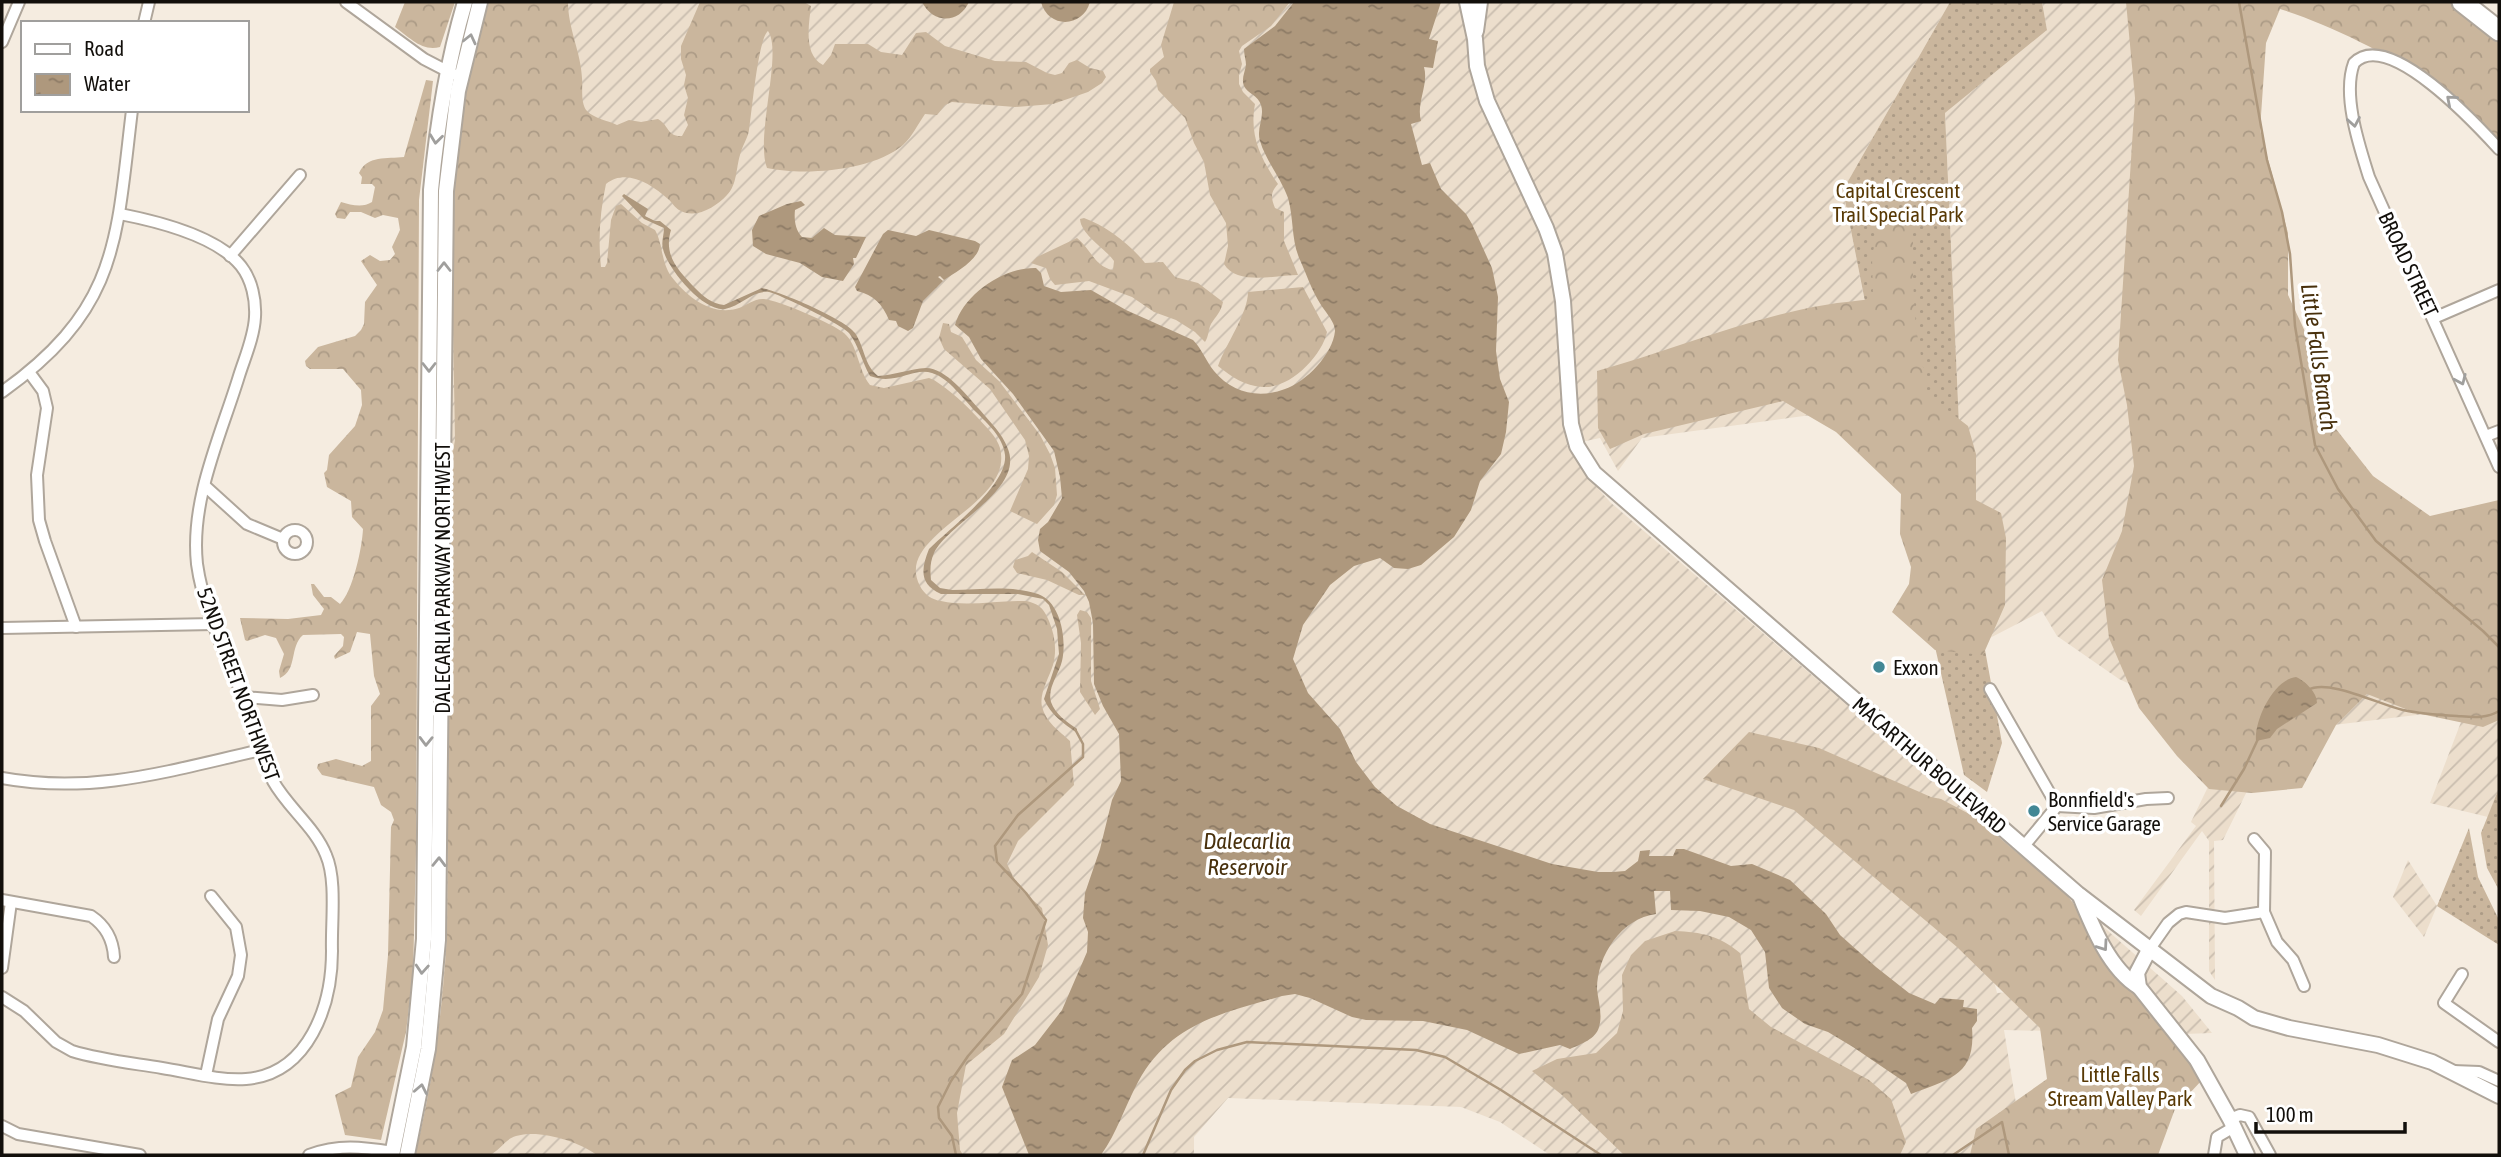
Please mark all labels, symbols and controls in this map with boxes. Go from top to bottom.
legend [21,21,248,112]
one-way arrow [462,33,476,45]
text: Road [84,36,124,60]
text: Water [84,71,131,95]
one-way arrow [2446,96,2459,108]
one-way arrow [2346,116,2361,128]
one-way arrow [429,134,444,145]
park label: Capital Crescent Trail Special Park [1833,178,1963,226]
street label: BROAD STREET [2374,208,2444,320]
one-way arrow [436,261,452,272]
water label: Little Falls Branch [2296,282,2342,432]
one-way arrow [421,362,437,372]
one-way arrow [2453,373,2467,385]
street label: DALECARLIA PARKWAY NORTHWEST [430,442,454,714]
street label: 52ND STREET NORTHWEST [193,584,285,784]
place label: Exxon [1893,655,1939,679]
marker: Exxon [1871,659,1887,675]
street label: MACARTHUR BOULEVARD [1848,692,2012,838]
one-way arrow [418,736,434,747]
place label: Bonnfield's Service Garage [2048,787,2161,835]
marker: Bonnfield's Service Garage [2026,803,2042,819]
water label: Dalecarlia Reservoir [1203,828,1291,880]
one-way arrow [431,856,447,867]
one-way arrow [2095,938,2107,951]
one-way arrow [415,963,430,974]
park label: Little Falls Stream Valley Park [2048,1062,2192,1110]
one-way arrow [413,1083,428,1095]
scale bar [2256,1090,2405,1134]
text: 100 m [2266,1102,2314,1126]

